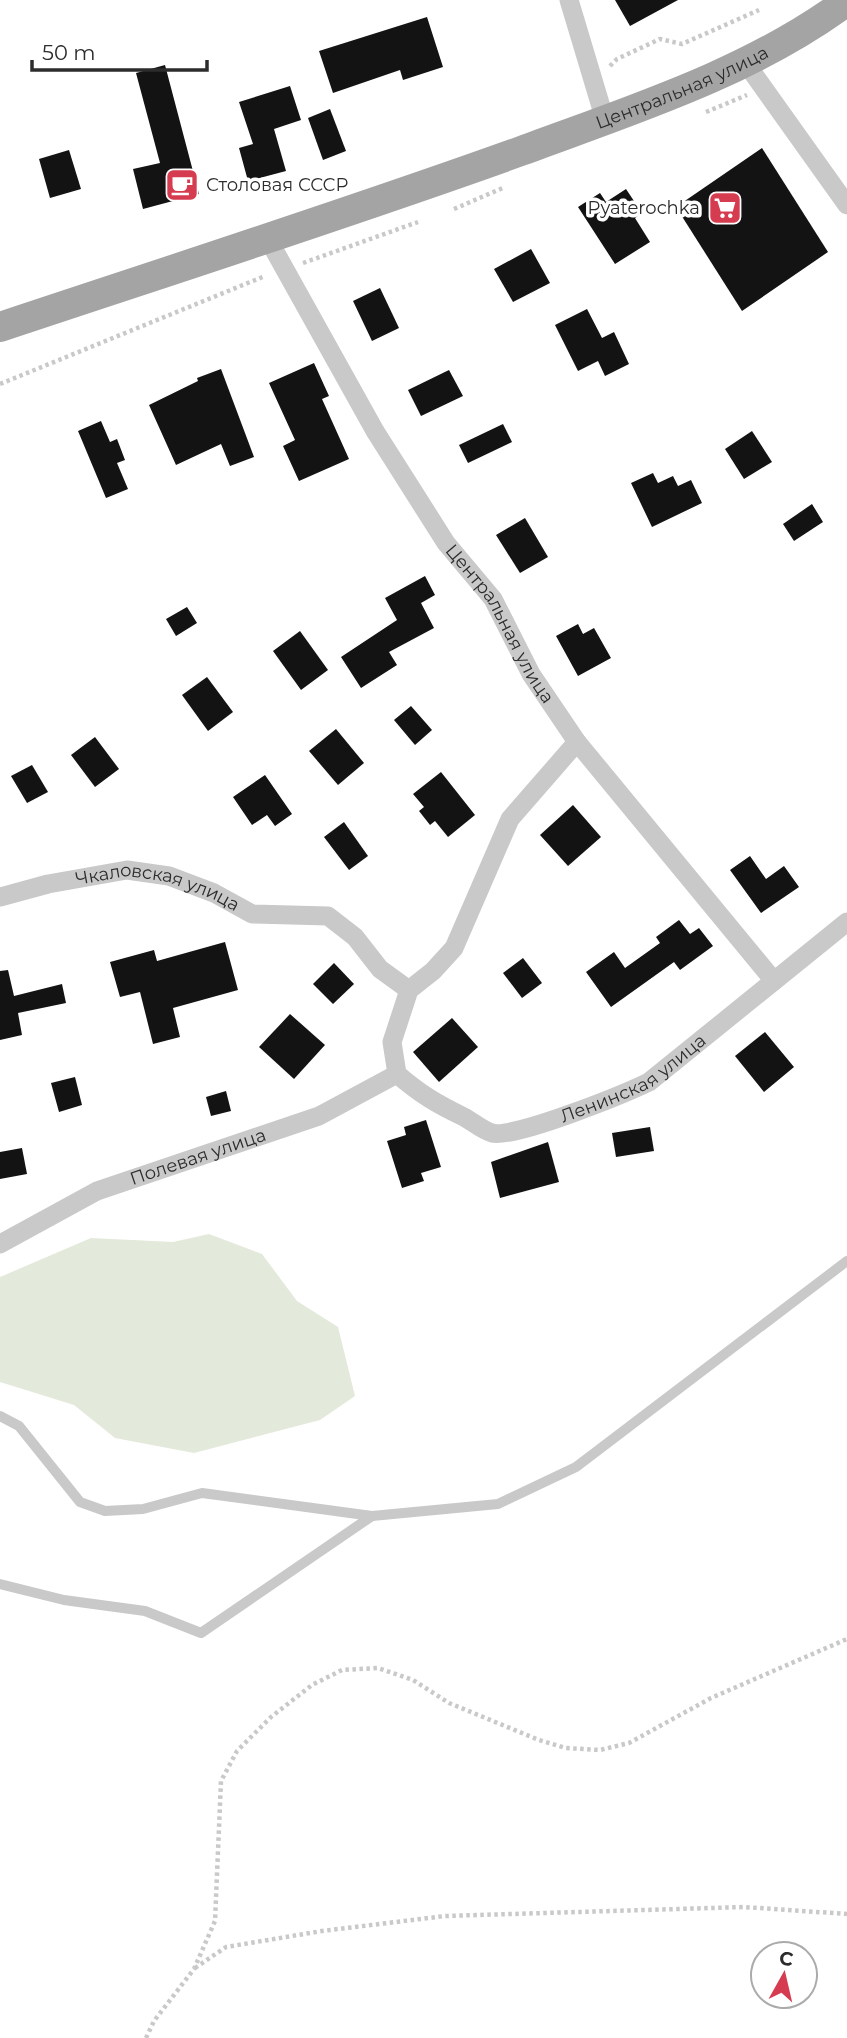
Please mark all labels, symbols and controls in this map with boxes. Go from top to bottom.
scale bar [32,28,206,72]
text: 50 m [42,40,96,65]
street label: Центральная улица [593,41,772,134]
cafe icon: Столовая СССР [163,166,201,204]
place label: Столовая СССР [206,174,348,196]
supermarket icon: Pyaterochka [706,189,744,227]
place label: Pyaterochka [588,197,700,219]
street label: Центральная улица [441,540,559,708]
street label: Чкаловская улица [74,858,244,916]
street label: Ленинская улица [557,1029,710,1128]
street label: Полевая улица [127,1124,269,1190]
north arrow [749,1940,819,2010]
text: С [778,1946,795,1971]

